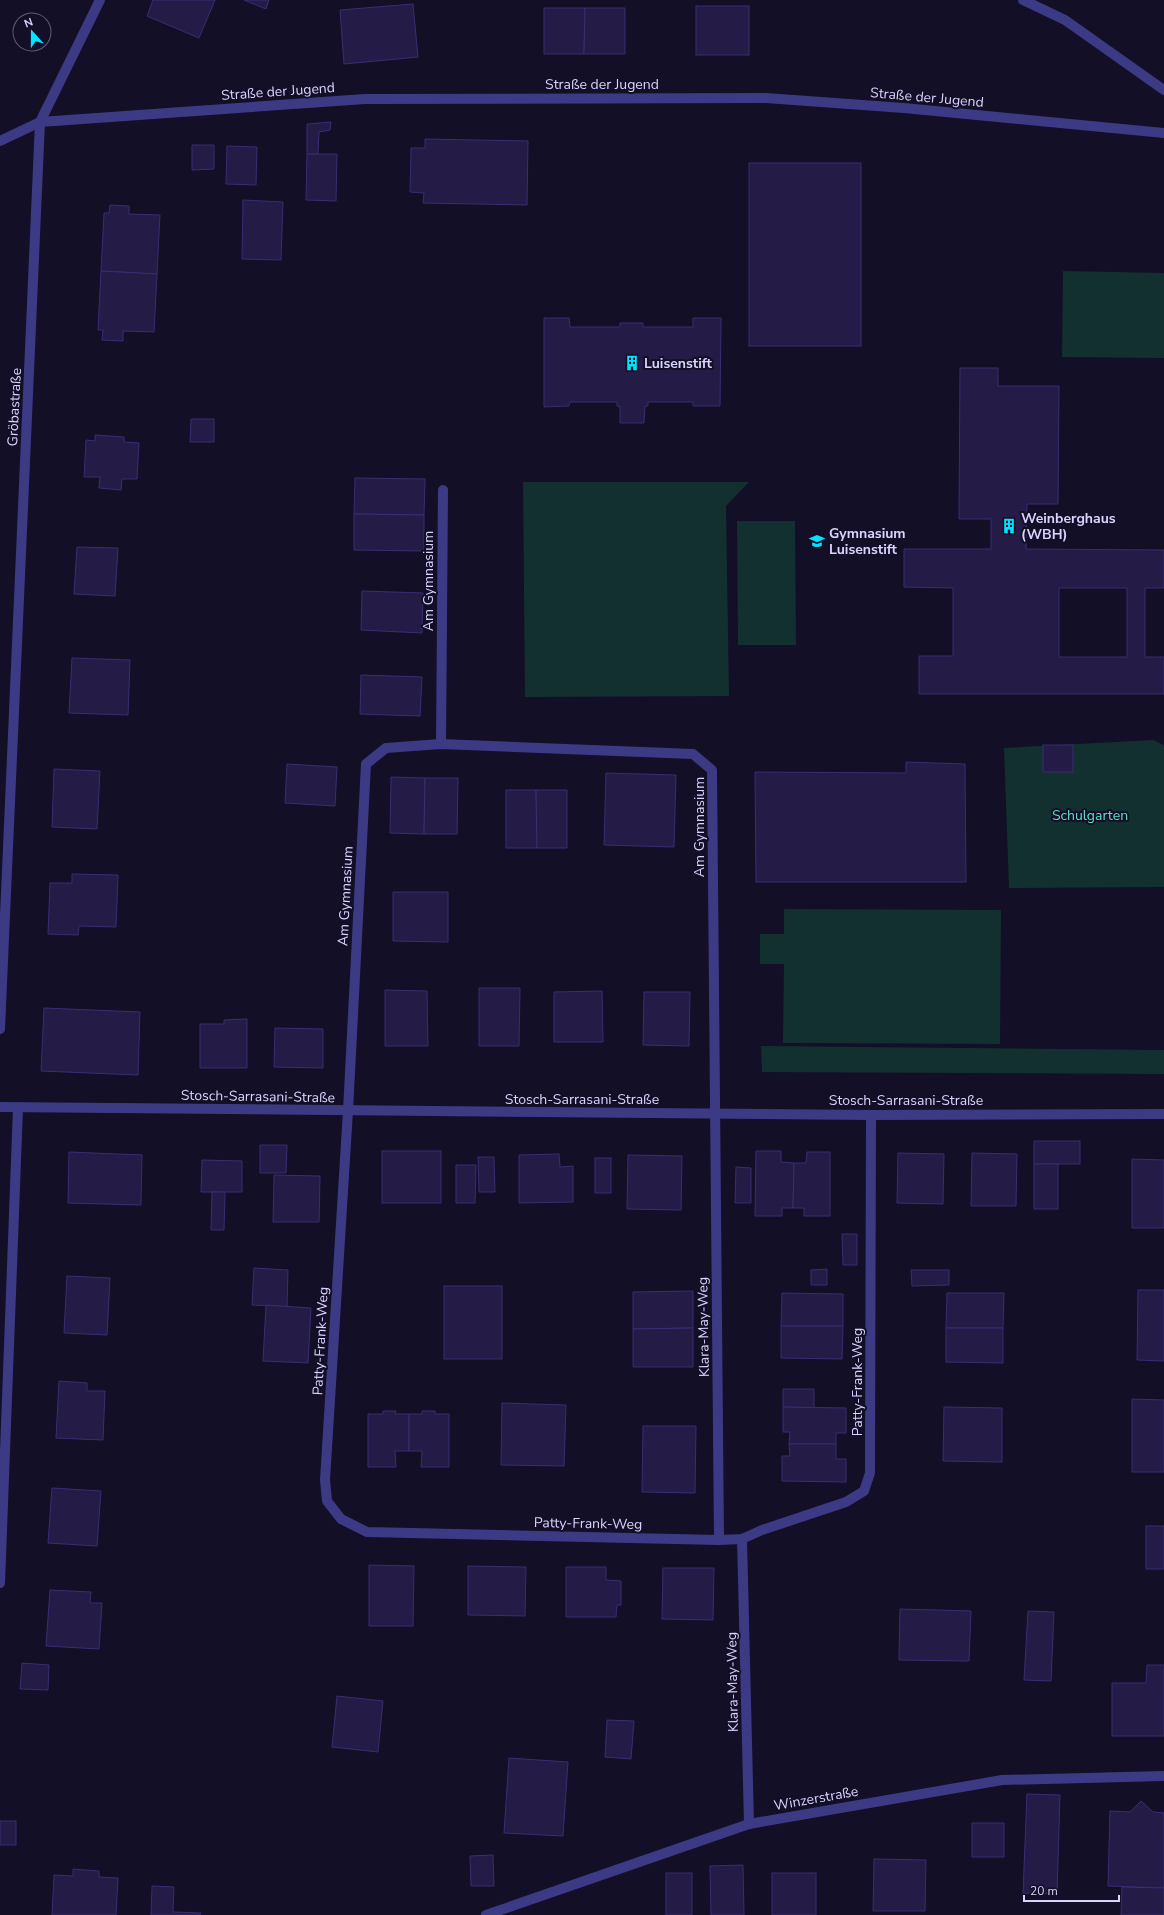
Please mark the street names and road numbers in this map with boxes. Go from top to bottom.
street label: Straße der Jugend [545,75,659,94]
street label: Straße der Jugend [221,78,336,105]
street label: Straße der Jugend [869,83,985,112]
street label: Gröbastraße [3,367,26,447]
street label: Am Gymnasium [419,531,438,631]
street label: Am Gymnasium [690,777,709,877]
street label: Am Gymnasium [333,845,358,947]
street label: Stosch-Sarrasani-Straße [181,1086,335,1107]
street label: Stosch-Sarrasani-Straße [505,1090,659,1109]
street label: Stosch-Sarrasani-Straße [829,1091,983,1110]
street label: Klara-May-Weg [693,1277,714,1377]
street label: Patty-Frank-Weg [308,1286,333,1396]
street label: Patty-Frank-Weg [848,1328,867,1436]
street label: Patty-Frank-Weg [534,1513,642,1534]
street label: Klara-May-Weg [722,1632,743,1732]
street label: Winzerstraße [772,1782,860,1815]

